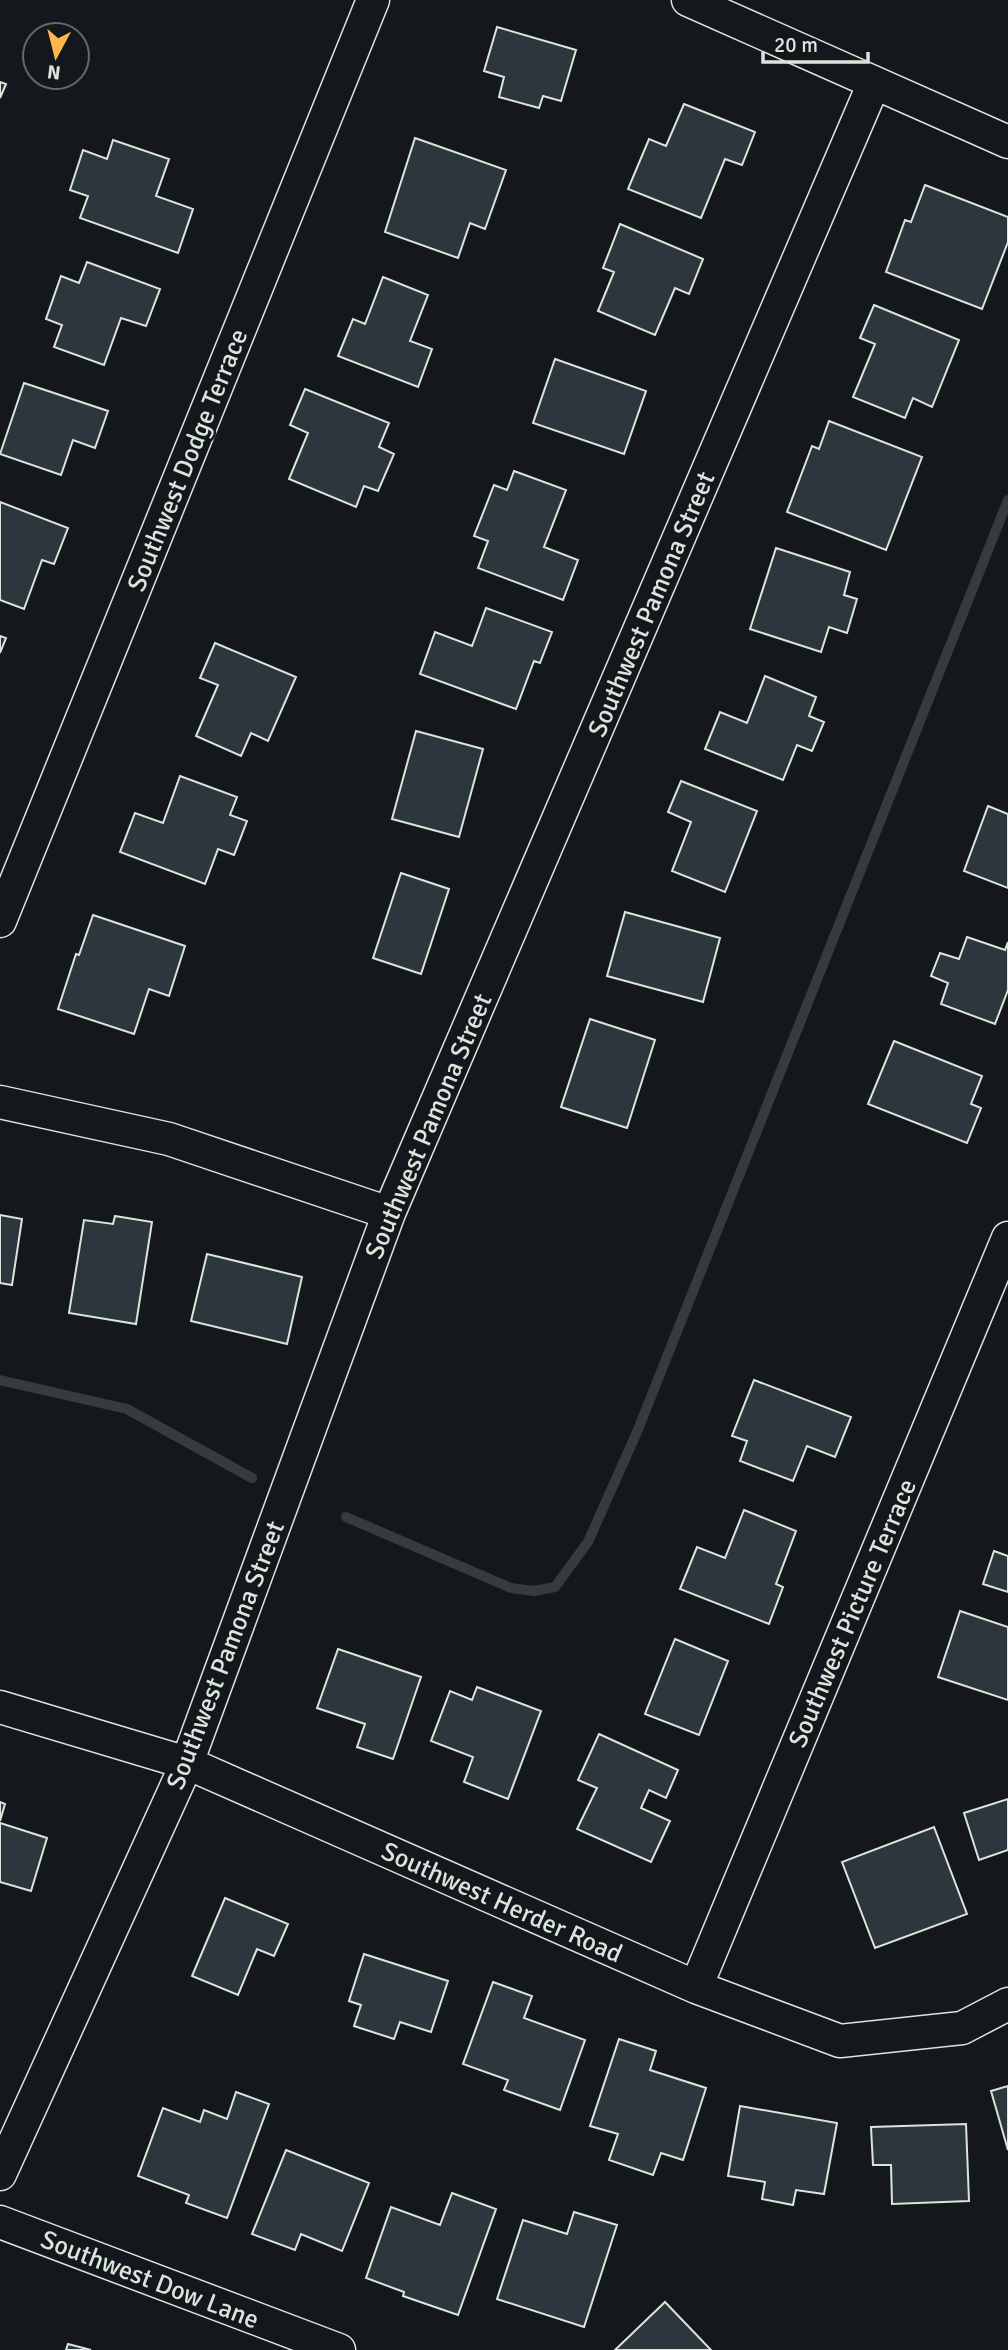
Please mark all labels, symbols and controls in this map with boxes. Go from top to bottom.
north arrow [21,21,91,91]
scale bar [763,21,868,65]
text: 20 m [774,32,818,58]
text: N [46,59,62,85]
street label: Southwest Dodge Terrace [121,325,255,596]
street label: Southwest Pamona Street [581,467,722,742]
street label: Southwest Pamona Street [358,989,499,1264]
street label: Southwest Picture Terrace [782,1474,924,1753]
street label: Southwest Pamona Street [160,1517,292,1794]
street label: Southwest Herder Road [376,1835,627,1970]
street label: Southwest Dow Lane [36,2224,263,2336]

